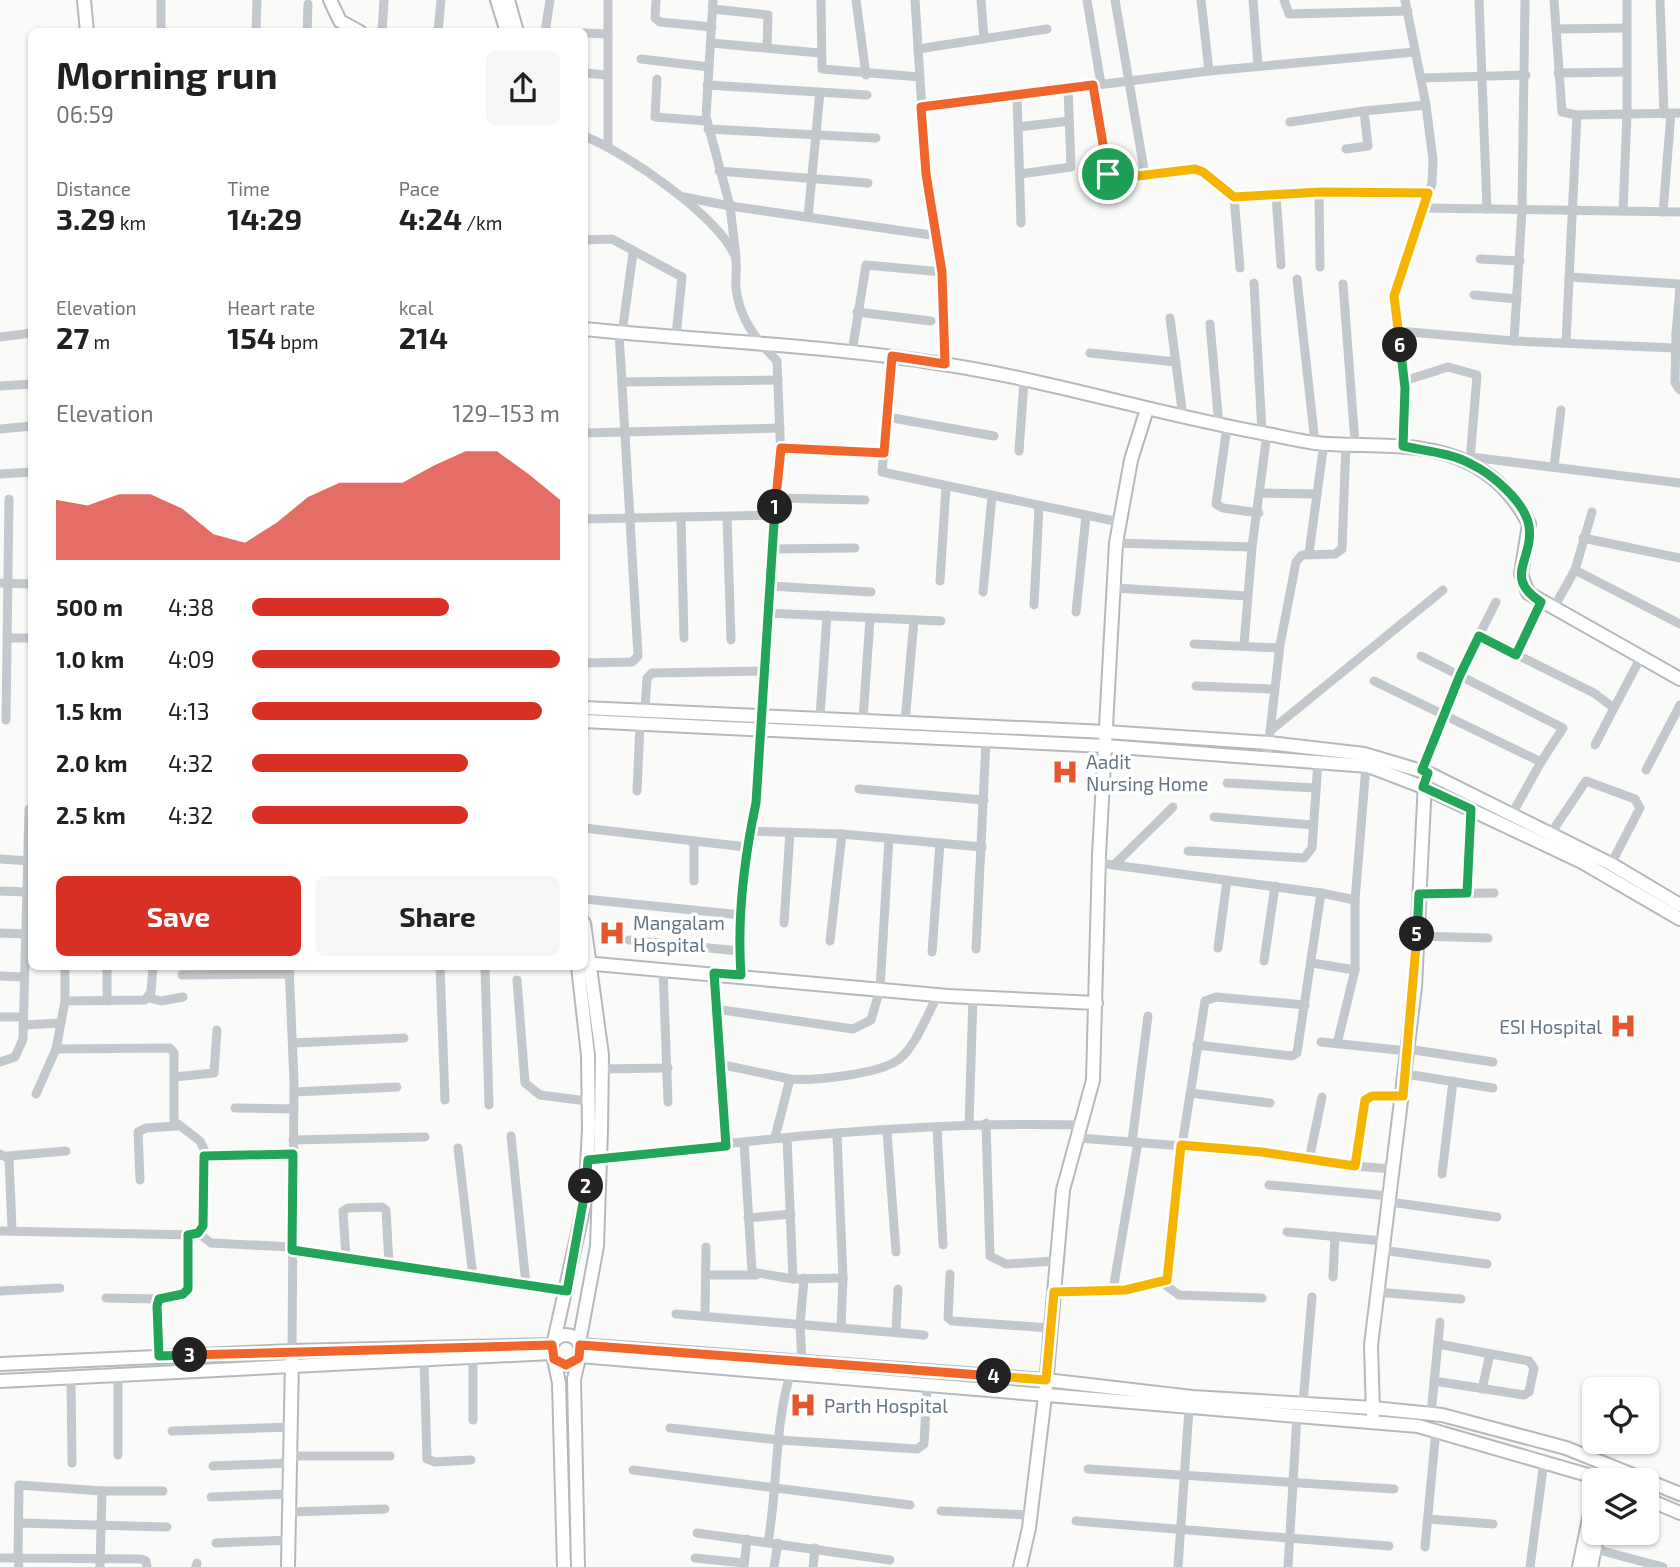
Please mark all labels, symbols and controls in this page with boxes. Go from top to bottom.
text: Morning run [56,51,277,97]
button: share [486,51,560,125]
text: 06:59 [56,100,114,128]
pin [1078,144,1138,204]
icon: arrive [1089,155,1127,193]
text: Distance [56,177,131,200]
text: Time [227,177,270,200]
text: Pace [399,177,440,200]
text: 3.29 [56,200,115,236]
text: 14:29 [227,200,302,236]
text: 4:24 [399,200,462,236]
text: km [115,211,146,234]
text: /km [462,211,502,234]
text: Elevation [56,296,137,319]
text: Heart rate [227,296,315,319]
text: kcal [399,296,433,319]
text: 27 [56,319,89,355]
text: 154 [227,319,276,355]
text: 214 [399,319,448,355]
pin: 6 [1382,328,1418,362]
text: m [89,330,110,353]
text: bpm [276,330,319,353]
text: 6 [1394,333,1405,356]
text: Elevation [56,399,154,427]
text: 129–153 m [452,399,560,427]
pin: 1 [758,490,792,524]
text: 1 [770,495,779,518]
text: 500 m [56,593,123,621]
text: 4:38 [168,593,214,621]
text: 1.0 km [56,645,124,673]
text: 4:09 [168,645,215,673]
text: 1.5 km [56,697,122,725]
text: 4:13 [168,697,210,725]
text: 2.0 km [56,749,128,777]
text: 4:32 [168,749,213,777]
place label: Aadit Nursing Home [1086,750,1208,795]
hospital icon: Aadit Nursing Home [1050,757,1080,787]
text: 2.5 km [56,801,126,829]
text: 4:32 [168,801,213,829]
button: Save [56,876,301,956]
button: Share [315,876,560,956]
place label: Mangalam Hospital [633,911,725,956]
pin: 5 [1400,916,1434,951]
hospital icon: Mangalam Hospital [597,918,627,948]
text: 5 [1411,922,1422,945]
hospital icon: ESI Hospital [1608,1011,1638,1041]
place label: ESI Hospital [1499,1015,1602,1038]
pin: 2 [568,1168,604,1204]
text: 2 [580,1174,591,1197]
pin: 3 [172,1338,208,1372]
text: 3 [184,1343,195,1366]
pin: 4 [976,1358,1012,1394]
text: 4 [987,1364,1000,1387]
map controls [1582,1377,1659,1545]
button: locate [1582,1377,1659,1454]
hospital icon: Parth Hospital [788,1390,818,1420]
place label: Parth Hospital [824,1394,948,1417]
button: layers [1582,1468,1659,1545]

